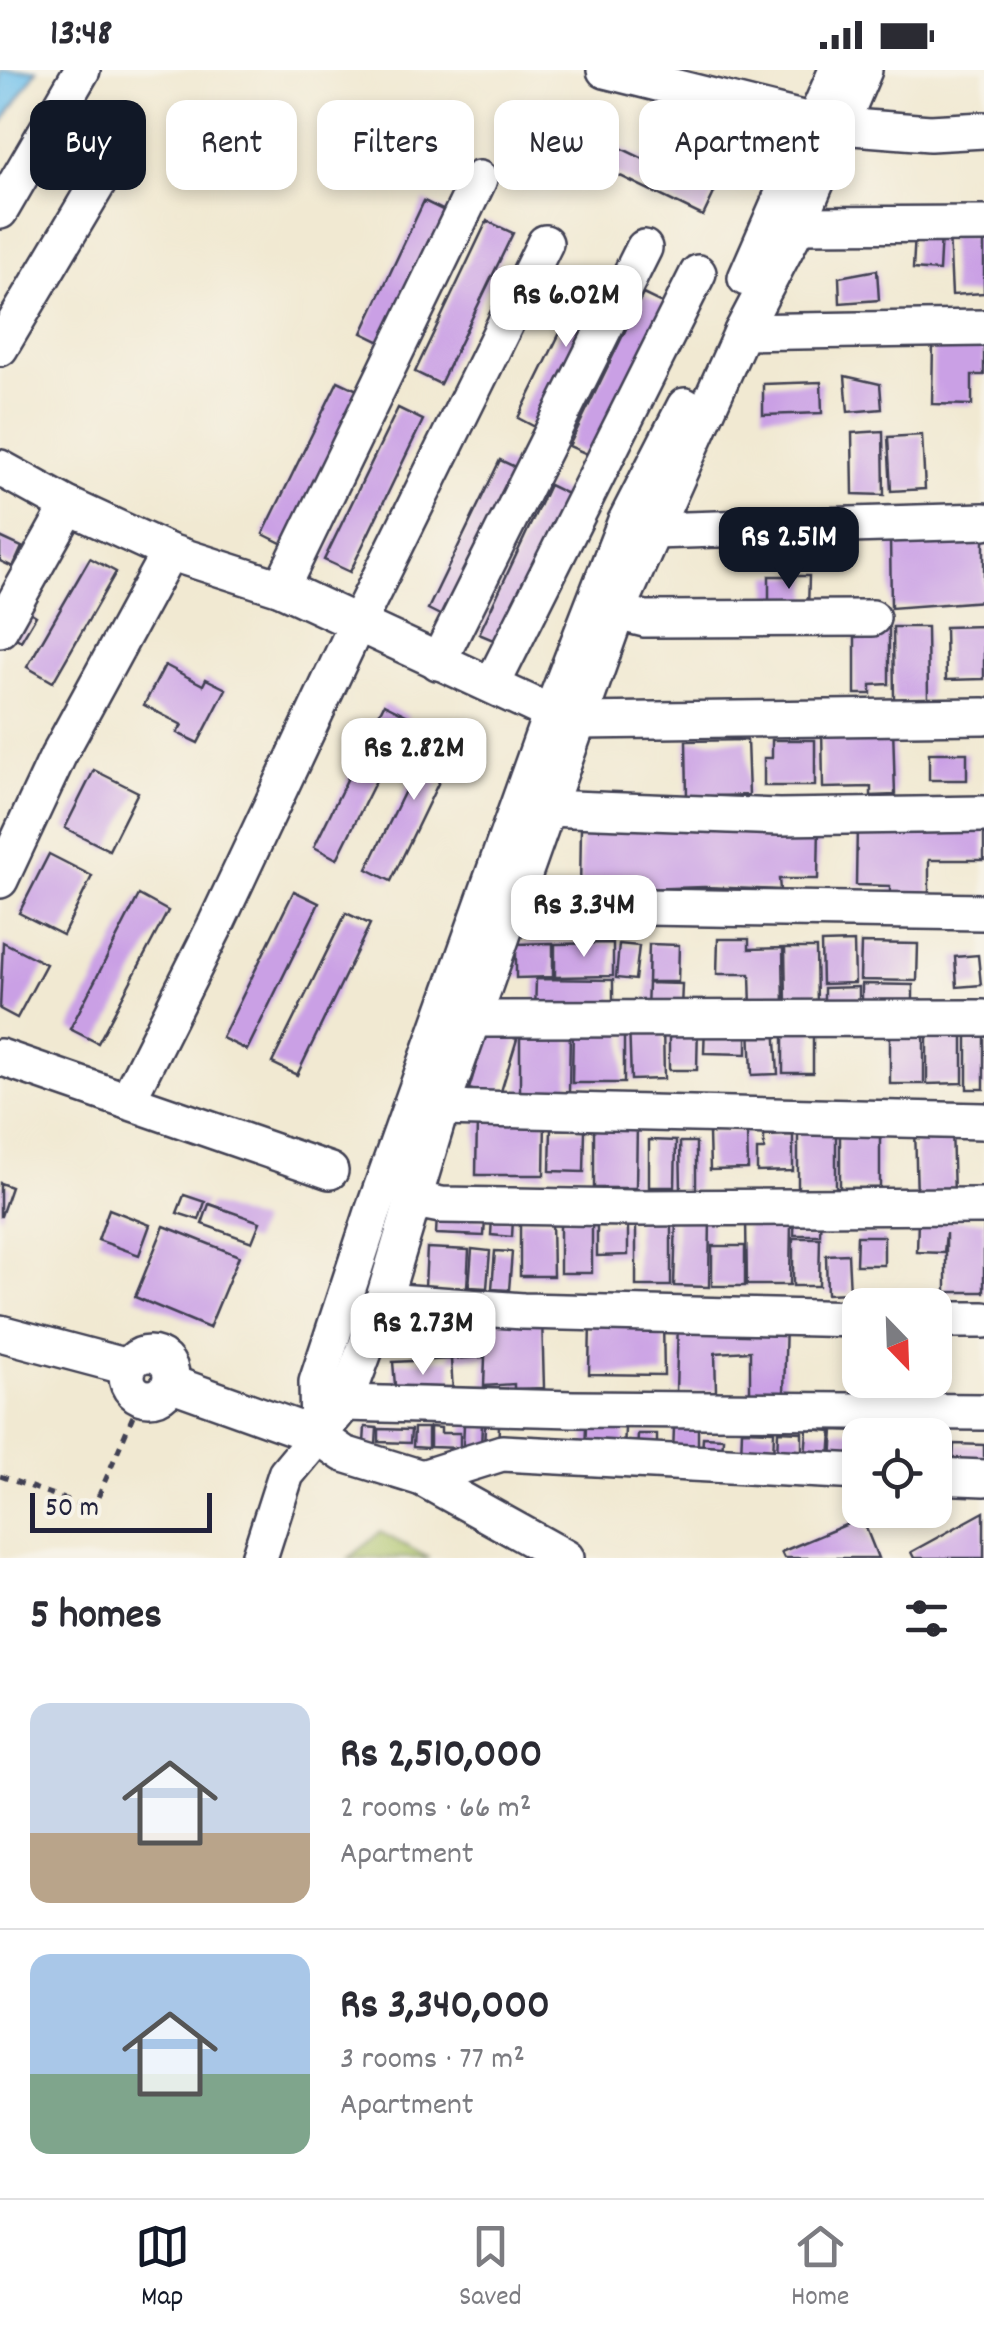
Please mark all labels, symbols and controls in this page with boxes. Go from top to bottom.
text: 13:48 [50,8,113,63]
chip: Buy [30,100,146,190]
chip: Rent [166,100,297,190]
chip: Filters [317,100,474,190]
chip: New [494,100,619,190]
chip: Apartment [639,100,855,190]
pin: Rs 6.02M [463,265,669,350]
text: Rs 6.02M [512,274,620,320]
pin: Rs 2.51M [686,507,892,592]
text: Rs 2.51M [741,516,837,562]
pin: Rs 2.82M [311,718,517,803]
text: Rs 2.82M [363,727,465,773]
pin: Rs 3.34M [481,875,687,960]
text: Rs 3.34M [533,884,635,930]
north arrow [842,1288,952,1398]
map controls [842,1288,952,1528]
pin: Rs 2.73M [320,1293,526,1378]
text: Rs 2.73M [373,1302,473,1348]
button: locate [842,1418,952,1528]
scale bar [30,1488,212,1532]
text: 50 m [45,1490,99,1530]
text: 5 homes [30,1588,162,1648]
icon: filters [899,1591,954,1646]
text: Rs 2,510,000 [340,1727,542,1787]
icon: home [110,1743,230,1863]
text: 2 rooms · 66 m² [340,1787,531,1833]
text: Apartment [340,1833,474,1879]
text: Rs 3,340,000 [340,1978,550,2038]
icon: home [110,1994,230,2114]
text: 3 rooms · 77 m² [340,2038,525,2084]
text: Apartment [340,2084,474,2130]
tab: Map [135,2219,190,2319]
tab: Saved [459,2219,522,2319]
tab: Home [791,2219,849,2319]

